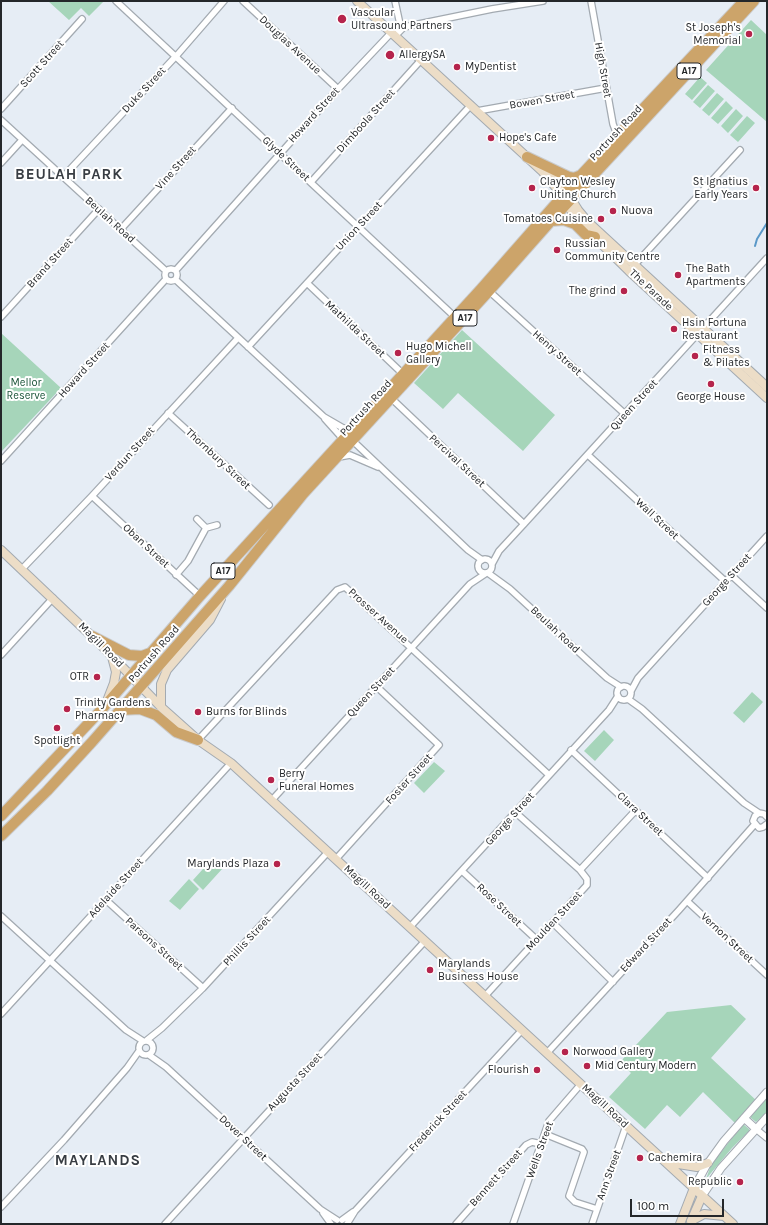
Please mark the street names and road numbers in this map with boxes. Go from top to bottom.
street label: Douglas Avenue [256,13,324,77]
street label: Scott Street [17,38,67,90]
street label: High Street [592,41,614,99]
road number: A17 [677,63,701,79]
street label: Duke Street [119,64,169,116]
street label: Howard Street [285,84,343,146]
street label: Dimboola Street [334,86,398,156]
street label: Bowen Street [508,88,576,112]
street label: Portrush Road [587,102,645,164]
street label: Glyde Street [259,134,313,184]
street label: Vine Street [153,143,199,193]
street label: Beulah Road [82,194,138,246]
street label: Union Street [333,199,385,253]
street label: Brand Street [24,235,76,291]
street label: The Parade [626,267,676,313]
street label: Mathilda Street [322,298,388,360]
road number: A17 [453,310,477,326]
street label: Henry Street [530,328,584,378]
street label: Howard Street [55,339,113,401]
street label: Portrush Road [337,377,395,439]
street label: Queen Street [607,377,661,433]
street label: Verdun Street [102,424,158,484]
street label: Thornbury Street [183,426,253,492]
street label: Percival Street [426,432,488,490]
street label: Wall Street [633,496,681,542]
street label: Oban Street [120,521,172,571]
street label: George Street [700,551,754,609]
road number: A17 [211,563,235,579]
street label: Prosser Avenue [345,586,411,646]
street label: Beulah Road [528,604,582,656]
street label: Magill Road [75,619,127,671]
street label: Portrush Road [126,623,182,685]
street label: Queen Street [344,664,398,720]
street label: Foster Street [383,751,435,807]
street label: Clara Street [614,789,666,839]
street label: George Street [483,790,537,848]
street label: Adelaide Street [86,855,146,921]
street label: Magill Road [341,862,393,912]
street label: Rose Street [474,881,524,929]
street label: Moulden Street [523,888,585,954]
street label: Vernon Street [698,910,756,966]
street label: Phillis Street [220,913,274,969]
street label: Parsons Street [122,915,186,973]
street label: Edward Street [617,915,675,975]
street label: Augusta Street [265,1050,325,1114]
street label: Magill Road [579,1081,631,1131]
street label: Frederick Street [406,1087,470,1155]
street label: Dover Street [216,1112,270,1164]
street label: Wells Street [524,1120,556,1180]
street label: Bennett Street [467,1147,525,1209]
street label: Ann Street [594,1148,624,1202]

